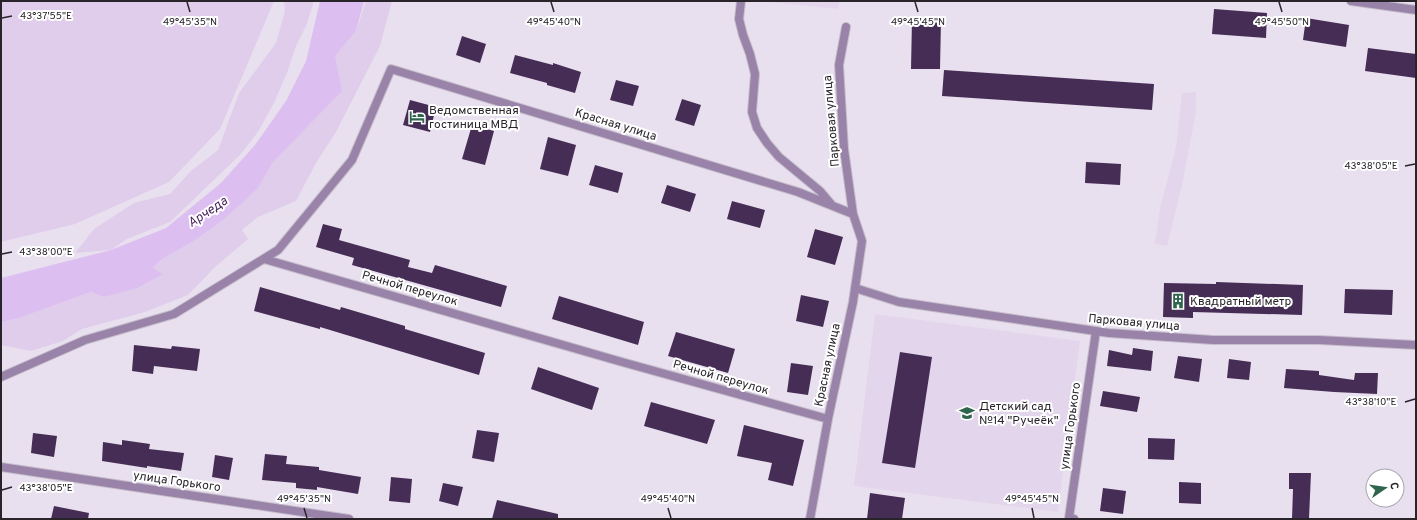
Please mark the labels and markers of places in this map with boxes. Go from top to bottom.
place label: Ведомственная гостиница МВД [429,103,519,133]
hotel icon: Ведомственная гостиница МВД [408,108,426,126]
building icon: Квадратный метр [1169,292,1187,310]
place label: Квадратный метр [1190,294,1292,310]
place label: Детский сад №14 "Ручеёк" [979,399,1059,429]
school or university icon: Детский сад №14 "Ручеёк" [958,404,976,422]

